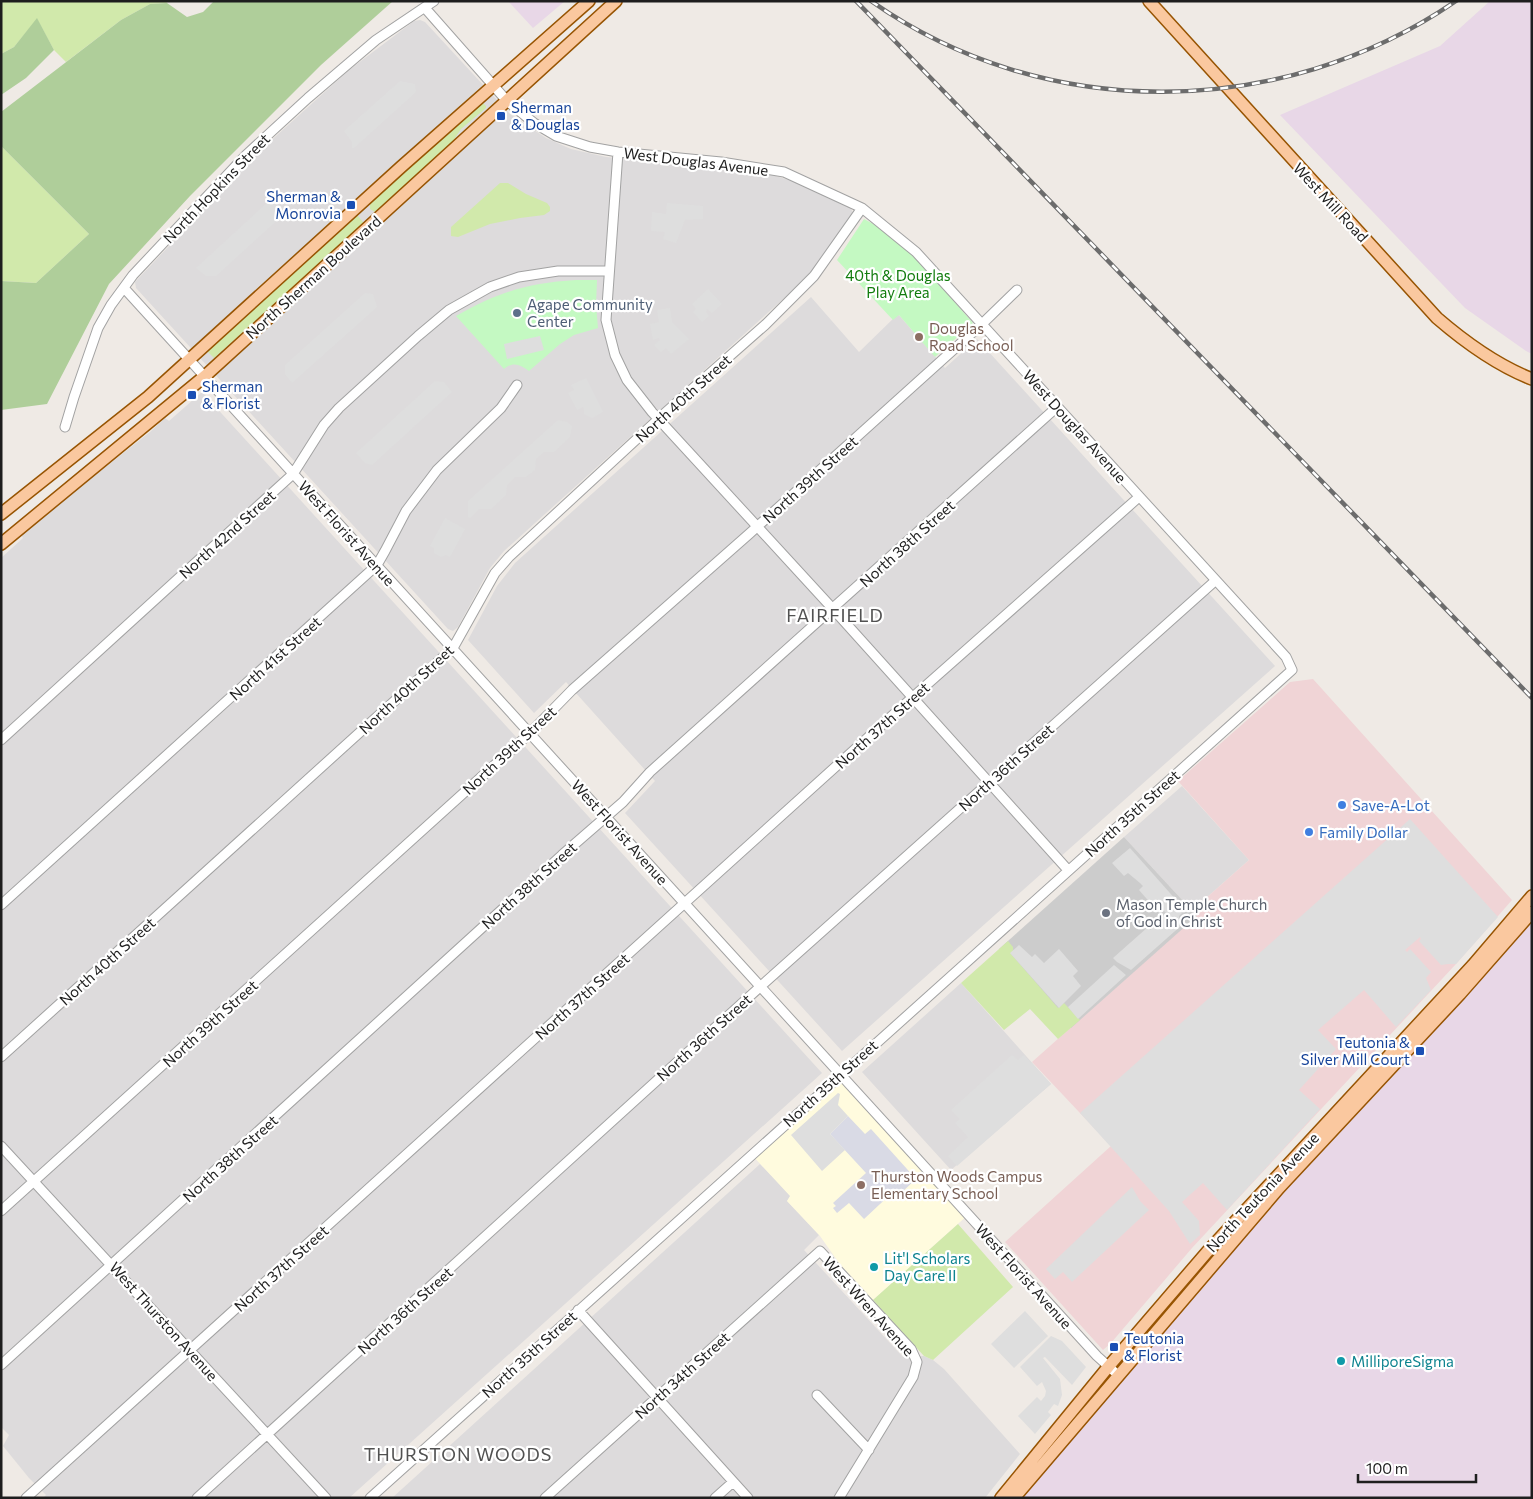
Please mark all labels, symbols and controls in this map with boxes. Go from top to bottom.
place label: Sherman & Douglas [511,98,580,133]
marker: Sherman & Douglas [495,110,507,122]
street label: North Hopkins Street [159,129,273,247]
street label: West Douglas Avenue [623,143,770,179]
street label: West Mill Road [1290,159,1372,245]
place label: Sherman & Monrovia [266,187,341,222]
marker: Sherman & Monrovia [345,199,357,211]
street label: North Sherman Boulevard [242,211,384,343]
park label: 40th & Douglas Play Area [845,266,951,301]
place label: Agape Community Center [527,295,653,330]
marker: Agape Community Center [511,307,523,319]
place label: Douglas Road School [929,319,1013,354]
marker: Douglas Road School [913,331,925,343]
street label: North 40th Street [631,350,735,446]
street label: West Douglas Avenue [1020,366,1131,486]
place label: Sherman & Florist [202,377,263,412]
marker: Sherman & Florist [186,389,198,401]
street label: North 39th Street [759,432,861,526]
street label: West Florist Avenue [295,477,399,589]
street label: North 42nd Street [175,486,279,582]
street label: North 38th Street [856,496,958,590]
district label: FAIRFIELD [786,604,884,626]
street label: North 41st Street [225,612,325,704]
street label: North 40th Street [355,641,457,737]
street label: North 37th Street [831,678,933,772]
street label: North 39th Street [458,702,560,798]
street label: North 36th Street [955,720,1057,814]
street label: North 35th Street [1081,766,1183,860]
street label: West Florist Avenue [568,776,672,888]
place label: Save-A-Lot [1352,796,1430,814]
marker: Save-A-Lot [1336,799,1348,811]
place label: Family Dollar [1319,823,1408,841]
marker: Family Dollar [1303,826,1315,838]
street label: North 38th Street [478,838,580,932]
place label: Mason Temple Church of God in Christ [1116,895,1267,930]
marker: Mason Temple Church of God in Christ [1100,907,1112,919]
street label: North 40th Street [55,913,159,1009]
street label: North 37th Street [531,949,633,1043]
street label: North 39th Street [159,976,261,1070]
street label: North 36th Street [653,990,755,1084]
place label: Teutonia & Silver Mill Court [1301,1033,1410,1068]
street label: North 35th Street [779,1036,881,1130]
marker: Teutonia & Silver Mill Court [1414,1045,1426,1057]
street label: North 38th Street [179,1111,281,1205]
street label: North Teutonia Avenue [1202,1128,1322,1255]
place label: Thurston Woods Campus Elementary School [871,1167,1043,1202]
marker: Thurston Woods Campus Elementary School [855,1179,867,1191]
street label: West Florist Avenue [972,1220,1076,1332]
street label: North 37th Street [230,1221,332,1315]
place label: Lit'l Scholars Day Care II [884,1249,970,1284]
street label: West Wren Avenue [820,1253,918,1360]
street label: West Thurston Avenue [106,1258,222,1384]
marker: Lit'l Scholars Day Care II [868,1261,880,1273]
street label: North 36th Street [354,1263,456,1357]
street label: North 35th Street [478,1307,580,1401]
street label: North 34th Street [631,1328,733,1422]
place label: Teutonia & Florist [1124,1329,1184,1364]
marker: Teutonia & Florist [1108,1341,1120,1353]
place label: MilliporeSigma [1351,1352,1454,1370]
marker: MilliporeSigma [1335,1355,1347,1367]
district label: THURSTON WOODS [364,1443,552,1465]
scale bar [1358,1452,1476,1484]
text: 100 m [1366,1459,1408,1477]

